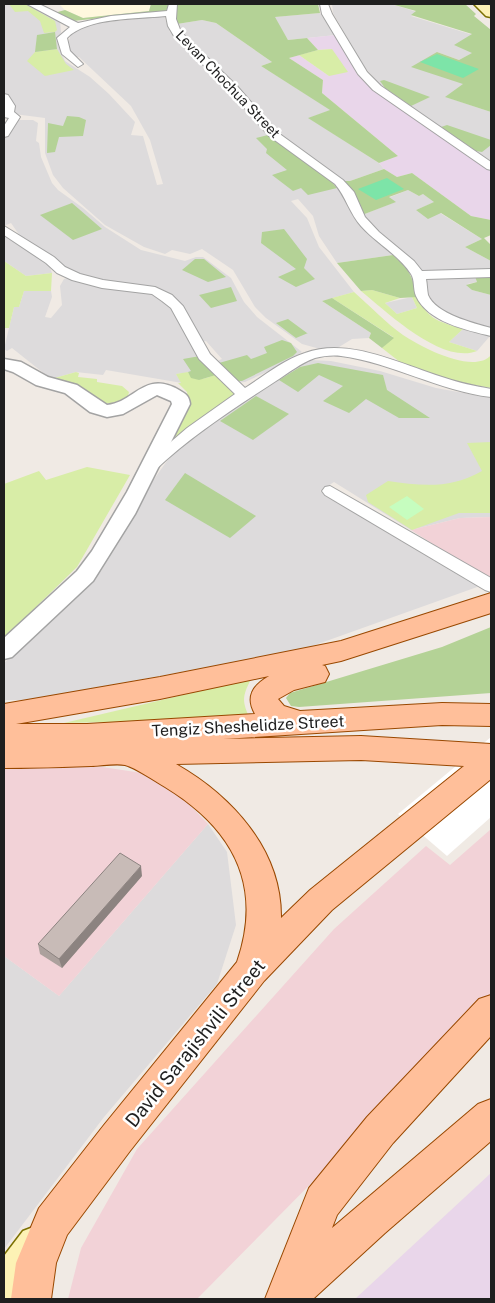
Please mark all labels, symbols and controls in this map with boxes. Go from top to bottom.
street label: Levan Chochua Street [173,27,283,141]
street label: Tengiz Sheshelidze Street [151,711,345,741]
street label: David Sarajishvili Street [121,955,269,1131]

